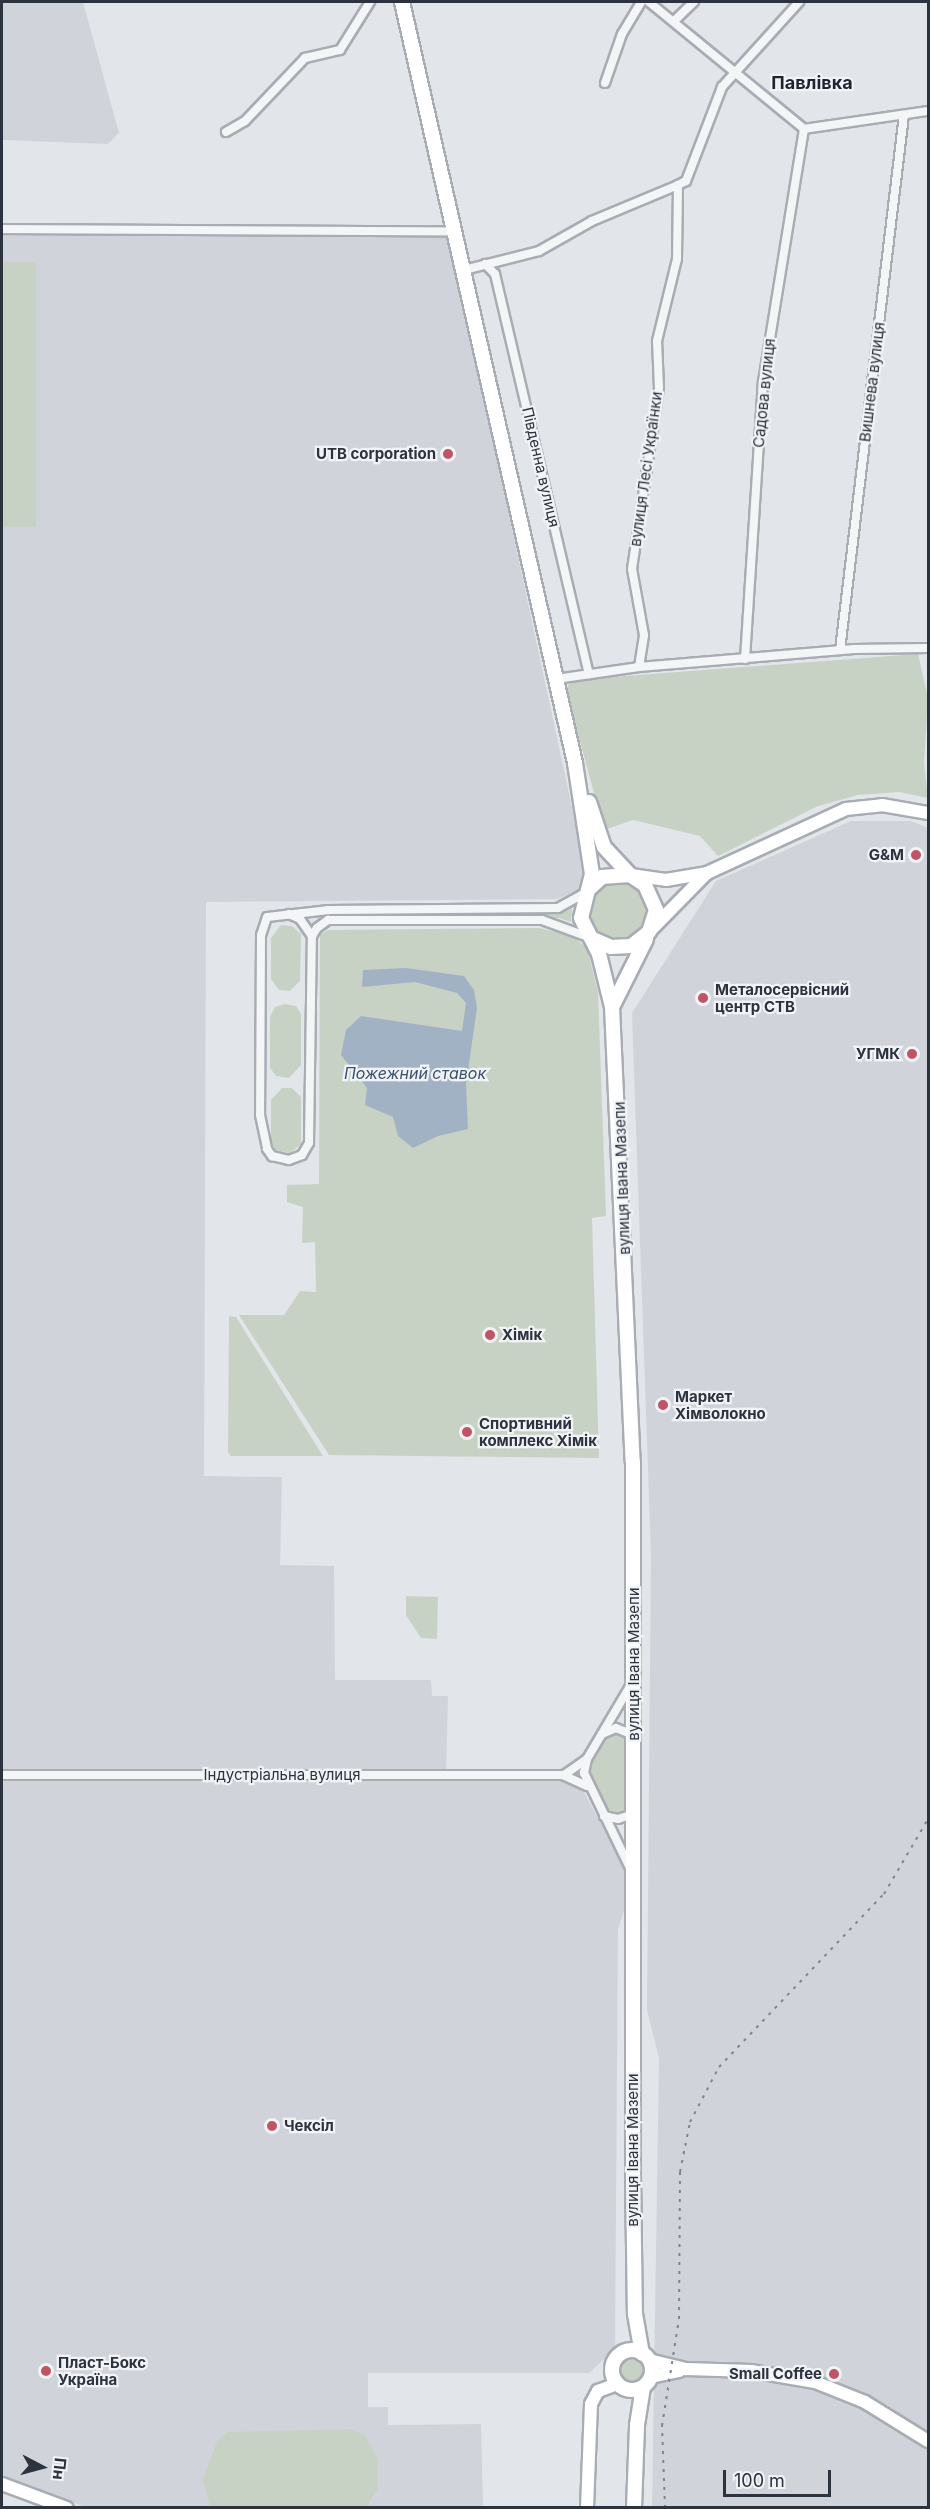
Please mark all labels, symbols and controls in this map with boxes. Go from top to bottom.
district label: Павлівка [771,72,853,94]
street label: Вишнева вулиця [856,321,888,443]
street label: Садова вулиця [749,337,779,449]
street label: вулиця Лесі Українки [626,390,666,548]
street label: Південна вулиця [518,405,564,529]
place label: UTB corporation [316,445,436,463]
marker: UTB corporation [441,447,455,461]
place label: G&M [869,846,904,864]
marker: G&M [909,848,923,862]
place label: Металосервісний центр СТВ [715,980,849,1015]
marker: Металосервісний центр СТВ [696,991,710,1005]
place label: УГМК [856,1045,900,1063]
marker: УГМК [905,1047,919,1061]
water label: Пожежний ставок [344,1063,486,1083]
street label: вулиця Івана Мазепи [610,1101,634,1255]
place label: Хімік [502,1326,542,1344]
marker: Хімік [483,1328,497,1342]
place label: Маркет Хімволокно [675,1387,766,1422]
marker: Маркет Хімволокно [656,1398,670,1412]
place label: Спортивний комплекс Хімік [479,1414,597,1449]
marker: Спортивний комплекс Хімік [460,1425,474,1439]
street label: вулиця Івана Мазепи [625,1587,643,1741]
street label: Індустріальна вулиця [204,1766,360,1784]
street label: вулиця Івана Мазепи [624,2073,642,2227]
place label: Чексіл [284,2117,334,2135]
marker: Чексіл [265,2119,279,2133]
place label: Пласт-Бокс Україна [58,2353,146,2388]
marker: Пласт-Бокс Україна [39,2364,53,2378]
place label: Small Coffee [729,2365,822,2383]
marker: Small Coffee [827,2367,841,2381]
north arrow [12,2437,72,2497]
text: Пн [49,2457,71,2481]
scale bar [726,2458,834,2496]
text: 100 m [734,2470,785,2491]

